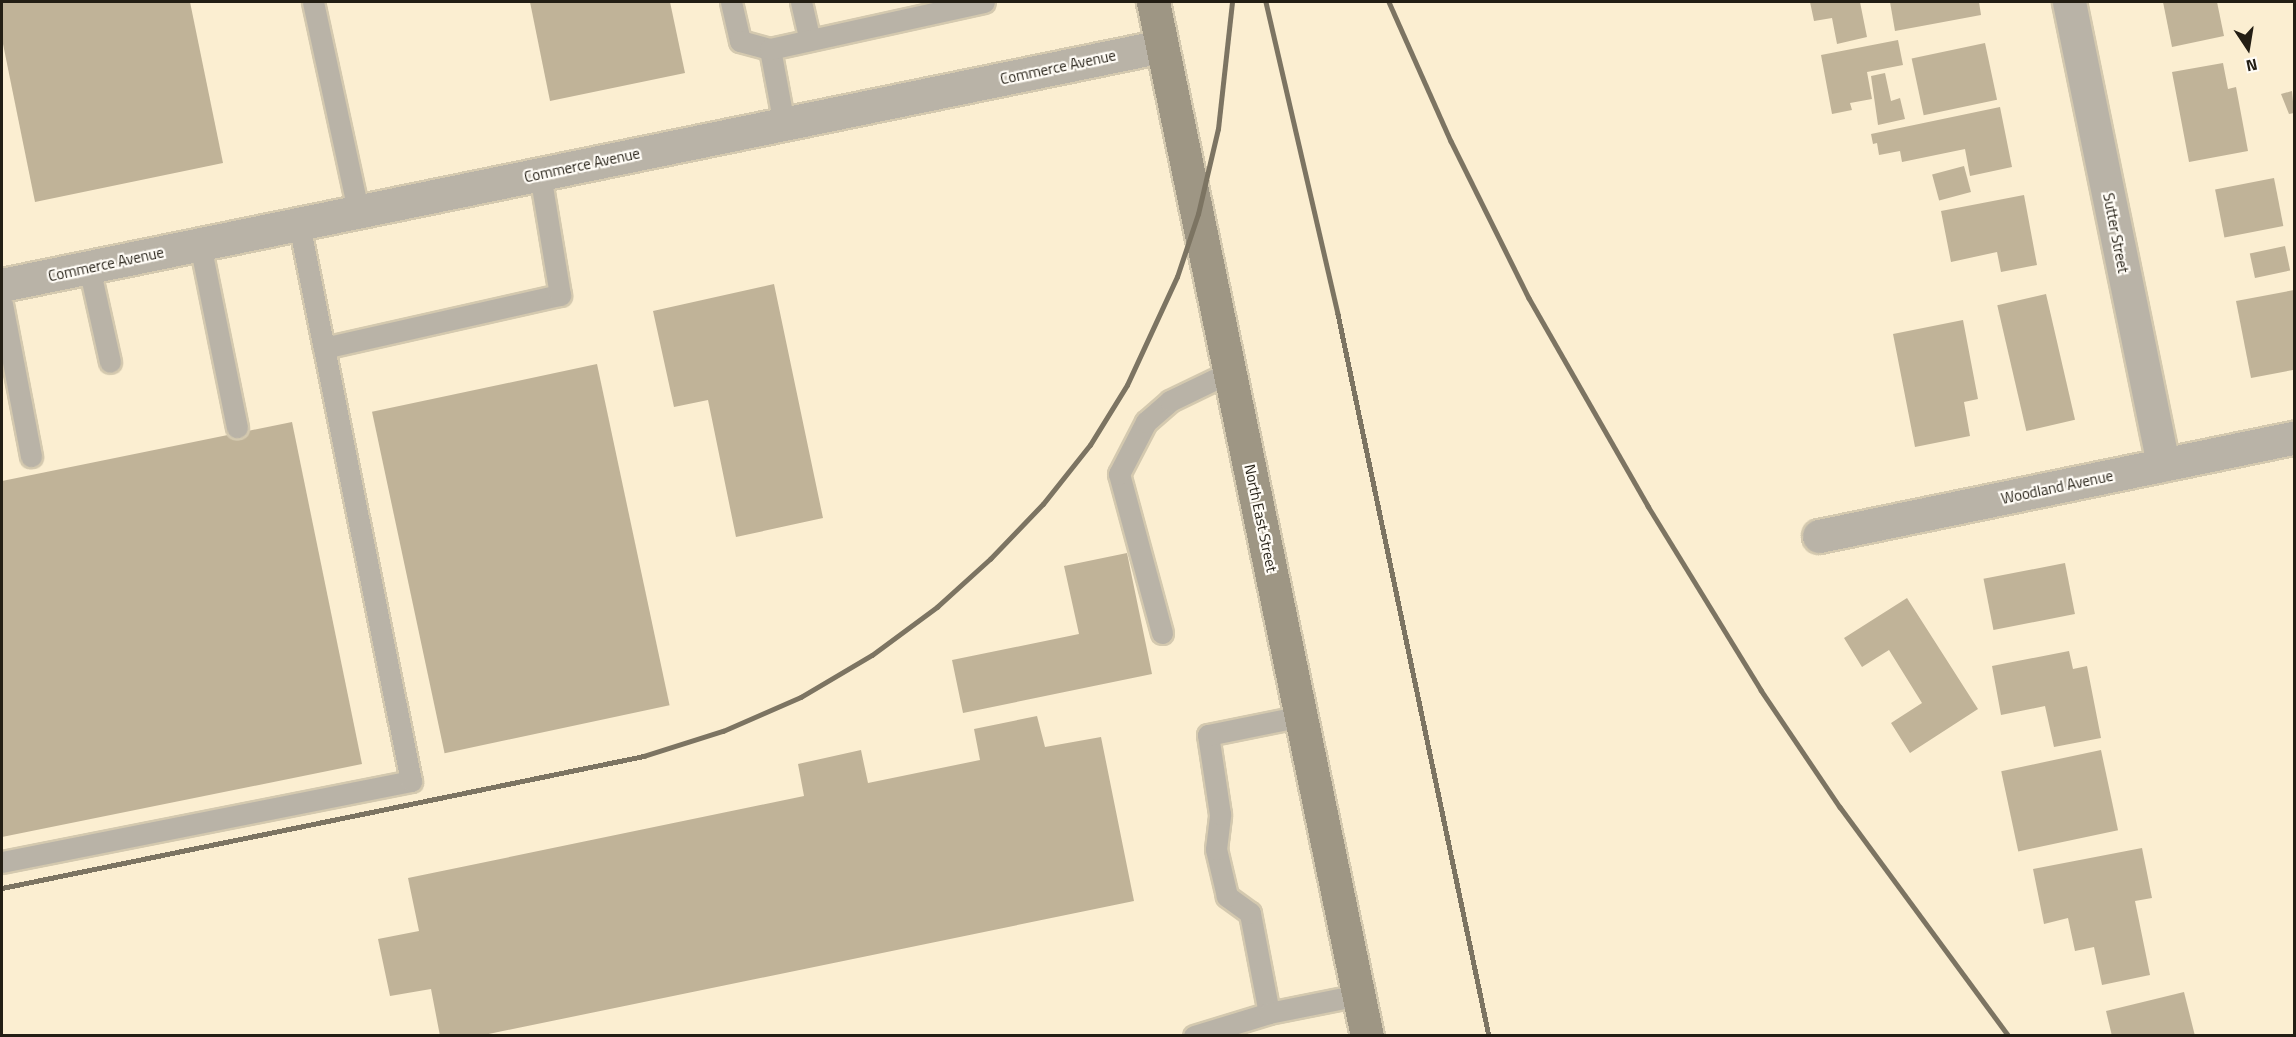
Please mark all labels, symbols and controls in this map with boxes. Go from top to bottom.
north arrow [2218,18,2278,78]
street label: Commerce Avenue [998,46,1118,88]
text: N [2244,53,2260,78]
street label: Commerce Avenue [522,144,642,186]
street label: Sutter Street [2099,191,2133,275]
street label: Commerce Avenue [46,243,166,285]
street label: North East Street [1241,462,1281,574]
street label: Woodland Avenue [1999,466,2115,508]

